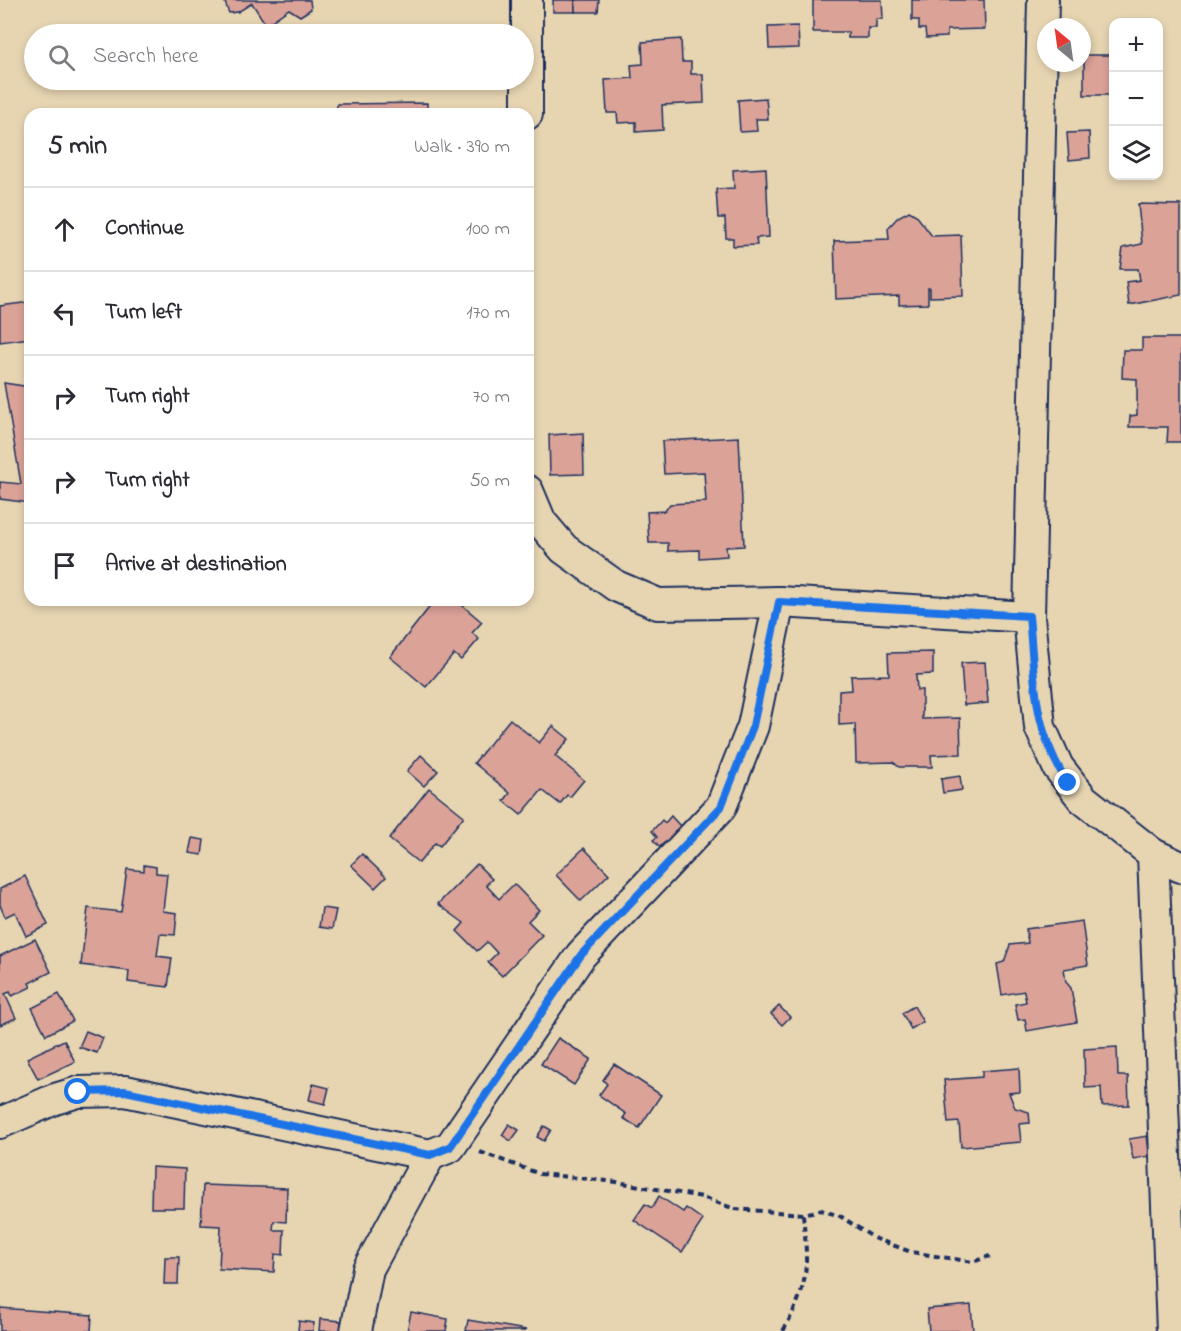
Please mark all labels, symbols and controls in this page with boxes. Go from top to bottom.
north arrow [1037,18,1091,72]
map controls [1109,18,1163,180]
button: + [1109,18,1163,72]
search box [24,24,534,90]
icon: search [45,41,78,74]
text: Search here [93,41,198,73]
button: − [1109,72,1163,126]
button: layers [1109,126,1163,180]
text: 5 min [48,128,107,166]
text: Walk · 390 m [414,133,510,162]
icon: ahead [48,213,81,246]
text: Continue [105,213,184,245]
text: 100 m [466,215,510,244]
icon: left [48,297,81,330]
text: Turn left [105,297,182,329]
text: 170 m [466,299,510,328]
icon: right [48,381,81,414]
text: Turn right [105,381,190,413]
text: 70 m [473,383,510,412]
icon: right [48,465,81,498]
text: Turn right [105,465,190,497]
text: 50 m [469,467,510,496]
icon: arrive [48,549,81,582]
text: Arrive at destination [105,549,287,581]
route end [1054,769,1080,795]
route start [64,1078,90,1104]

